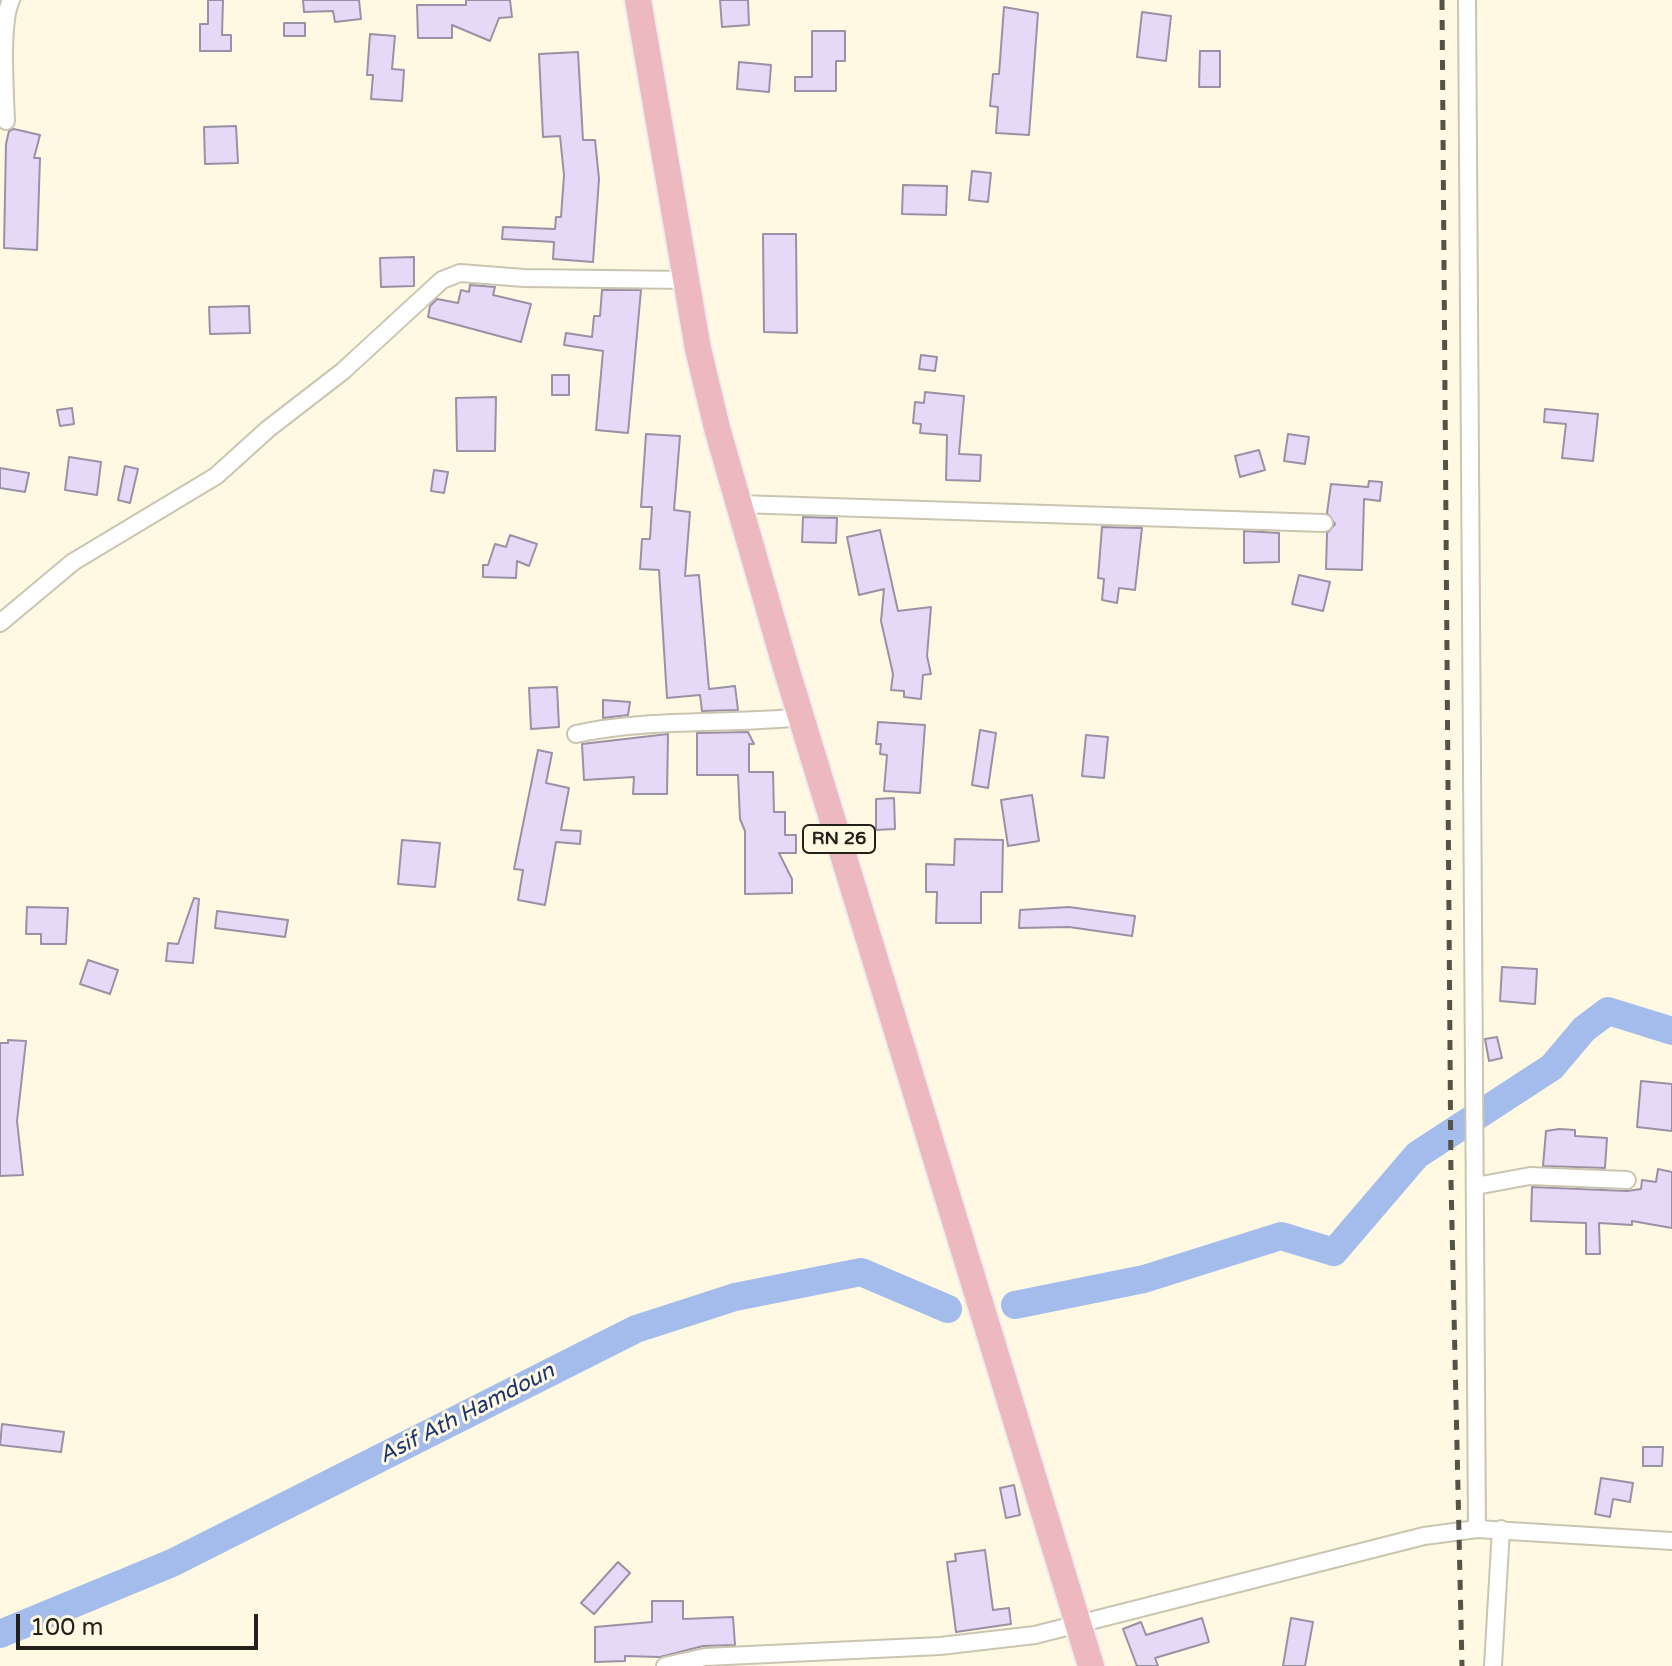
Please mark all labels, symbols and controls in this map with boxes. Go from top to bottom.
road number: RN 26 [803,825,875,853]
water label: Asif Ath Hamdoun [375,1358,559,1470]
scale bar [20,1598,262,1648]
text: 100 m [30,1613,104,1642]

